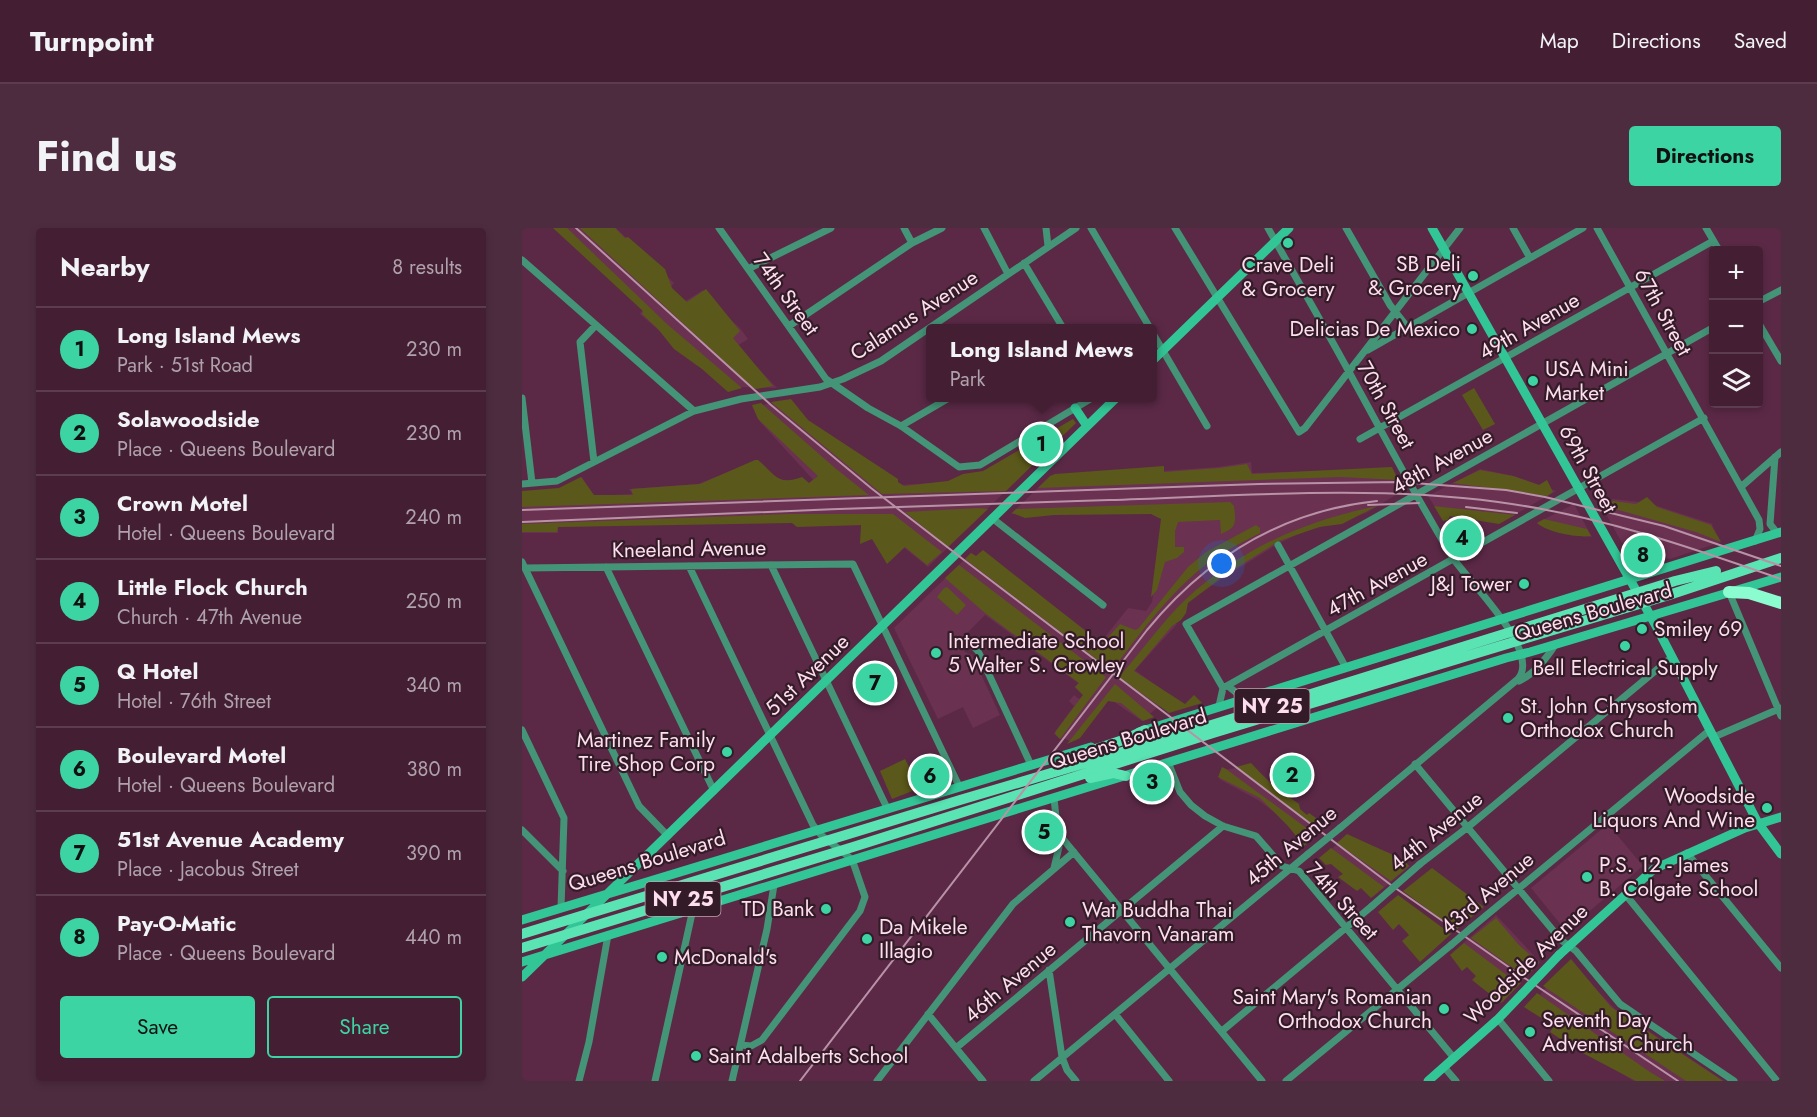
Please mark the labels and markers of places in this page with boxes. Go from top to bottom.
marker: Crave Deli & Grocery [1281,236,1295,250]
place label: SB Deli & Grocery [1368,249,1462,303]
place label: Crave Deli & Grocery [1241,250,1335,304]
marker: SB Deli & Grocery [1466,269,1480,283]
place label: Delicias De Mexico [1290,314,1460,344]
marker: Delicias De Mexico [1465,322,1479,336]
place label: USA Mini Market [1545,354,1629,408]
marker: USA Mini Market [1526,374,1540,388]
pin: 1 [1022,422,1060,466]
pin: 4 [1442,516,1482,560]
pin: 8 [1624,532,1662,578]
place label: J&J Tower [1428,569,1513,599]
marker: J&J Tower [1517,577,1531,591]
place label: Smiley 69 [1654,614,1742,644]
marker: Smiley 69 [1635,622,1649,636]
place label: Intermediate School 5 Walter S. Crowley [948,626,1125,680]
marker: Bell Electrical Supply [1618,639,1632,653]
marker: Intermediate School 5 Walter S. Crowley [929,646,943,660]
place label: Bell Electrical Supply [1532,653,1718,683]
pin: 7 [856,660,894,706]
place label: St. John Chrysostom Orthodox Church [1520,691,1698,745]
marker: St. John Chrysostom Orthodox Church [1501,711,1515,725]
place label: Martinez Family Tire Shop Corp [577,725,716,779]
marker: Martinez Family Tire Shop Corp [720,745,734,759]
pin: 2 [1272,752,1312,798]
pin: 6 [910,754,950,798]
pin: 3 [1132,760,1172,804]
place label: Woodside Liquors And Wine [1592,781,1755,835]
marker: Woodside Liquors And Wine [1760,801,1774,815]
pin: 5 [1024,810,1064,854]
place label: P.S. 12 - James B. Colgate School [1599,850,1758,904]
marker: P.S. 12 - James B. Colgate School [1580,870,1594,884]
place label: TD Bank [742,894,815,924]
place label: Wat Buddha Thai Thavorn Vanaram [1082,895,1234,949]
marker: TD Bank [819,902,833,916]
place label: Da Mikele Illagio [879,912,968,966]
marker: Wat Buddha Thai Thavorn Vanaram [1063,915,1077,929]
marker: Da Mikele Illagio [860,932,874,946]
place label: McDonald's [674,942,777,972]
marker: McDonald's [655,950,669,964]
place label: Saint Mary's Romanian Orthodox Church [1232,982,1432,1036]
marker: Saint Mary's Romanian Orthodox Church [1437,1002,1451,1016]
place label: Seventh Day Adventist Church [1542,1005,1693,1059]
marker: Seventh Day Adventist Church [1523,1025,1537,1039]
place label: Saint Adalberts School [708,1041,908,1071]
marker: Saint Adalberts School [689,1049,703,1063]

